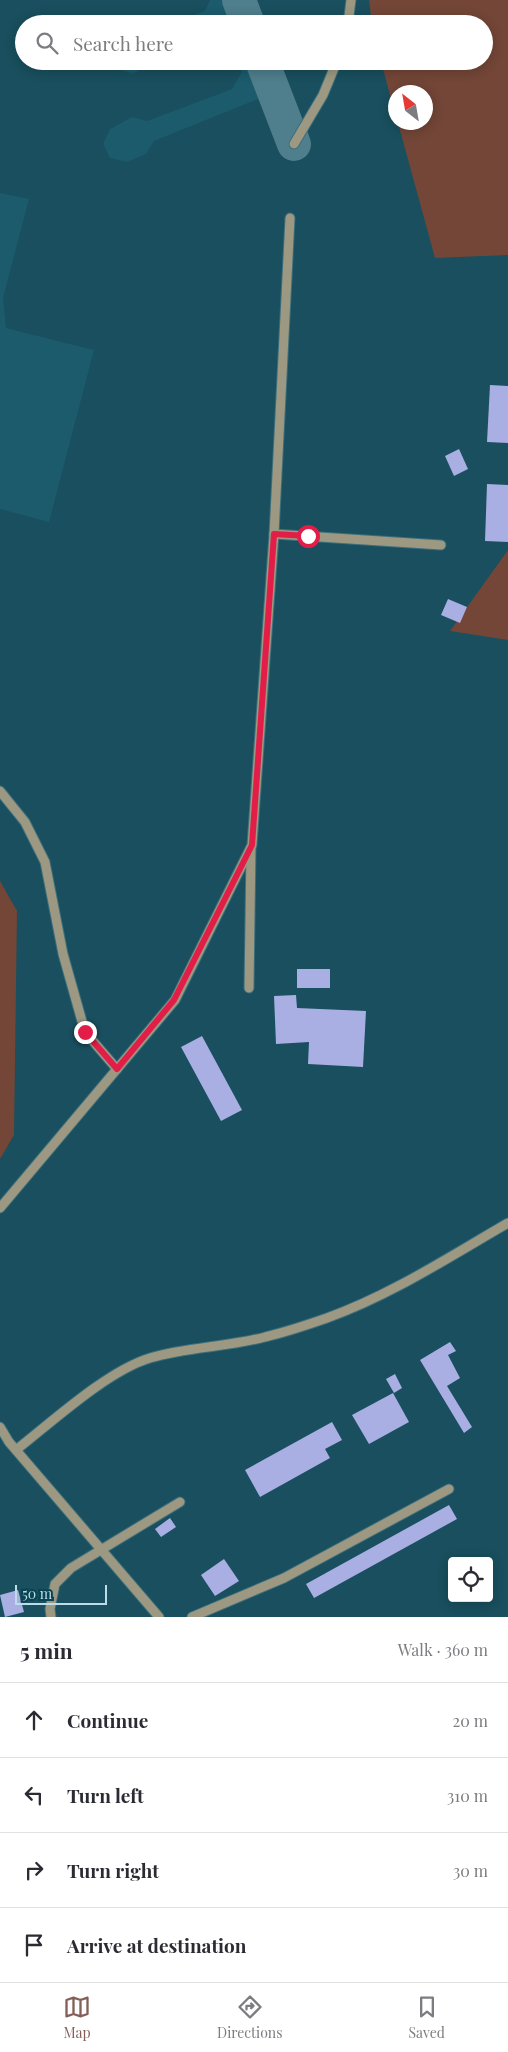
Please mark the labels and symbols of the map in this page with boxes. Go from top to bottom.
north arrow [388,85,433,130]
route start [297,525,320,548]
route end [74,1021,97,1044]
scale bar [15,1582,108,1605]

